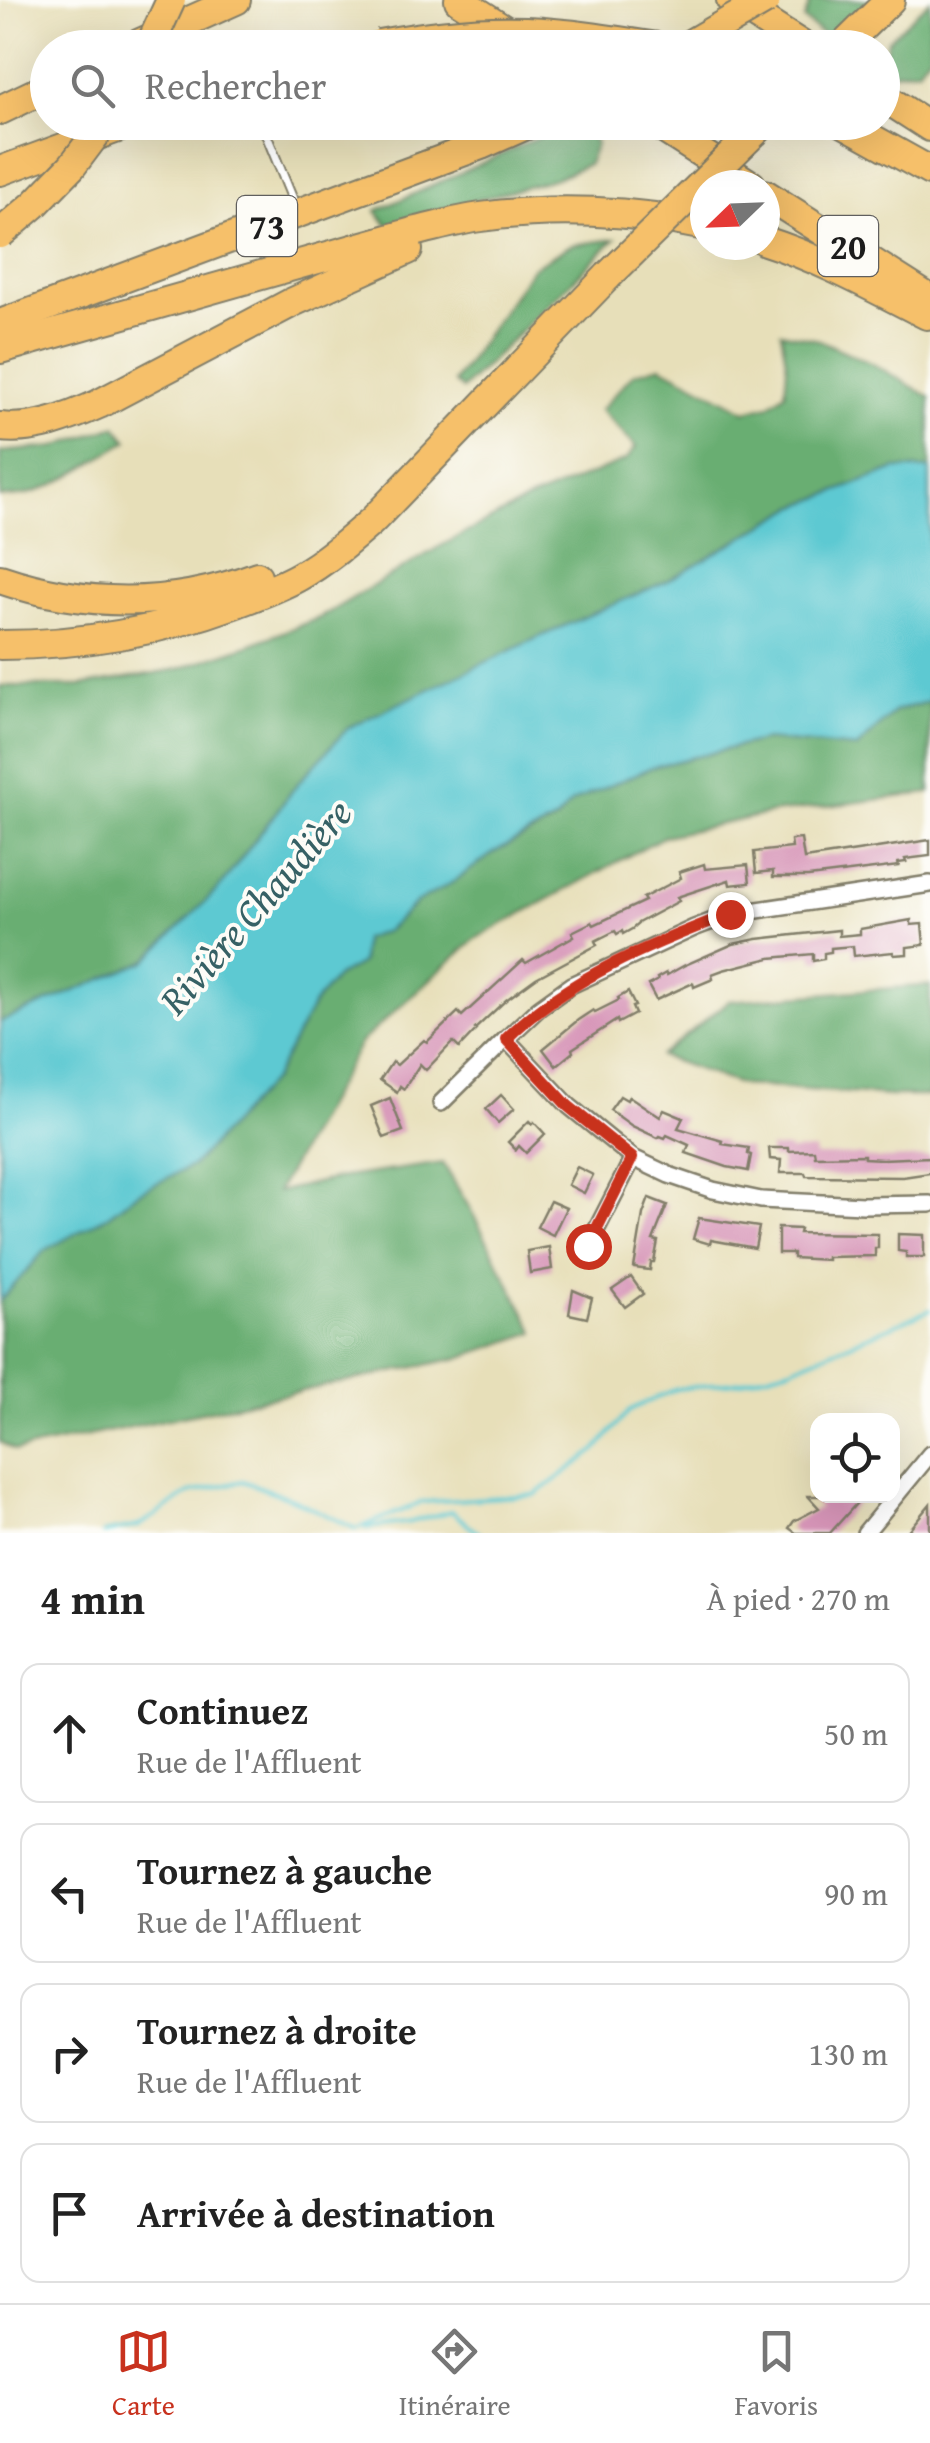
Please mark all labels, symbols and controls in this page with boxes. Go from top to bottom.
search box [30,30,900,140]
text: Rechercher [145,57,326,113]
icon: search [65,58,120,113]
north arrow [690,170,780,260]
road number: 73 [237,196,297,256]
road number: 20 [818,216,878,276]
water label: Rivière Chaudière [144,785,365,1028]
route end [708,892,754,938]
route start [566,1224,612,1270]
map controls [810,1413,900,1503]
button: locate [810,1413,900,1503]
text: 4 min [40,1568,145,1629]
text: À pied · 270 m [706,1575,890,1622]
text: Continuez [137,1682,308,1738]
icon: ahead [42,1706,97,1761]
text: 50 m [824,1710,888,1757]
text: Rue de l'Affluent [137,1738,362,1785]
text: Tournez à gauche [137,1842,432,1898]
icon: left [42,1866,97,1921]
text: 90 m [824,1870,888,1917]
text: Rue de l'Affluent [137,1898,362,1945]
text: Tournez à droite [137,2002,417,2058]
icon: right [42,2026,97,2081]
text: 130 m [809,2030,888,2077]
text: Rue de l'Affluent [137,2058,362,2105]
text: Arrivée à destination [137,2185,495,2241]
icon: arrive [42,2186,97,2241]
tab: Carte [112,2324,175,2425]
tab: Itinéraire [399,2324,511,2425]
tab: Favoris [735,2324,818,2425]

